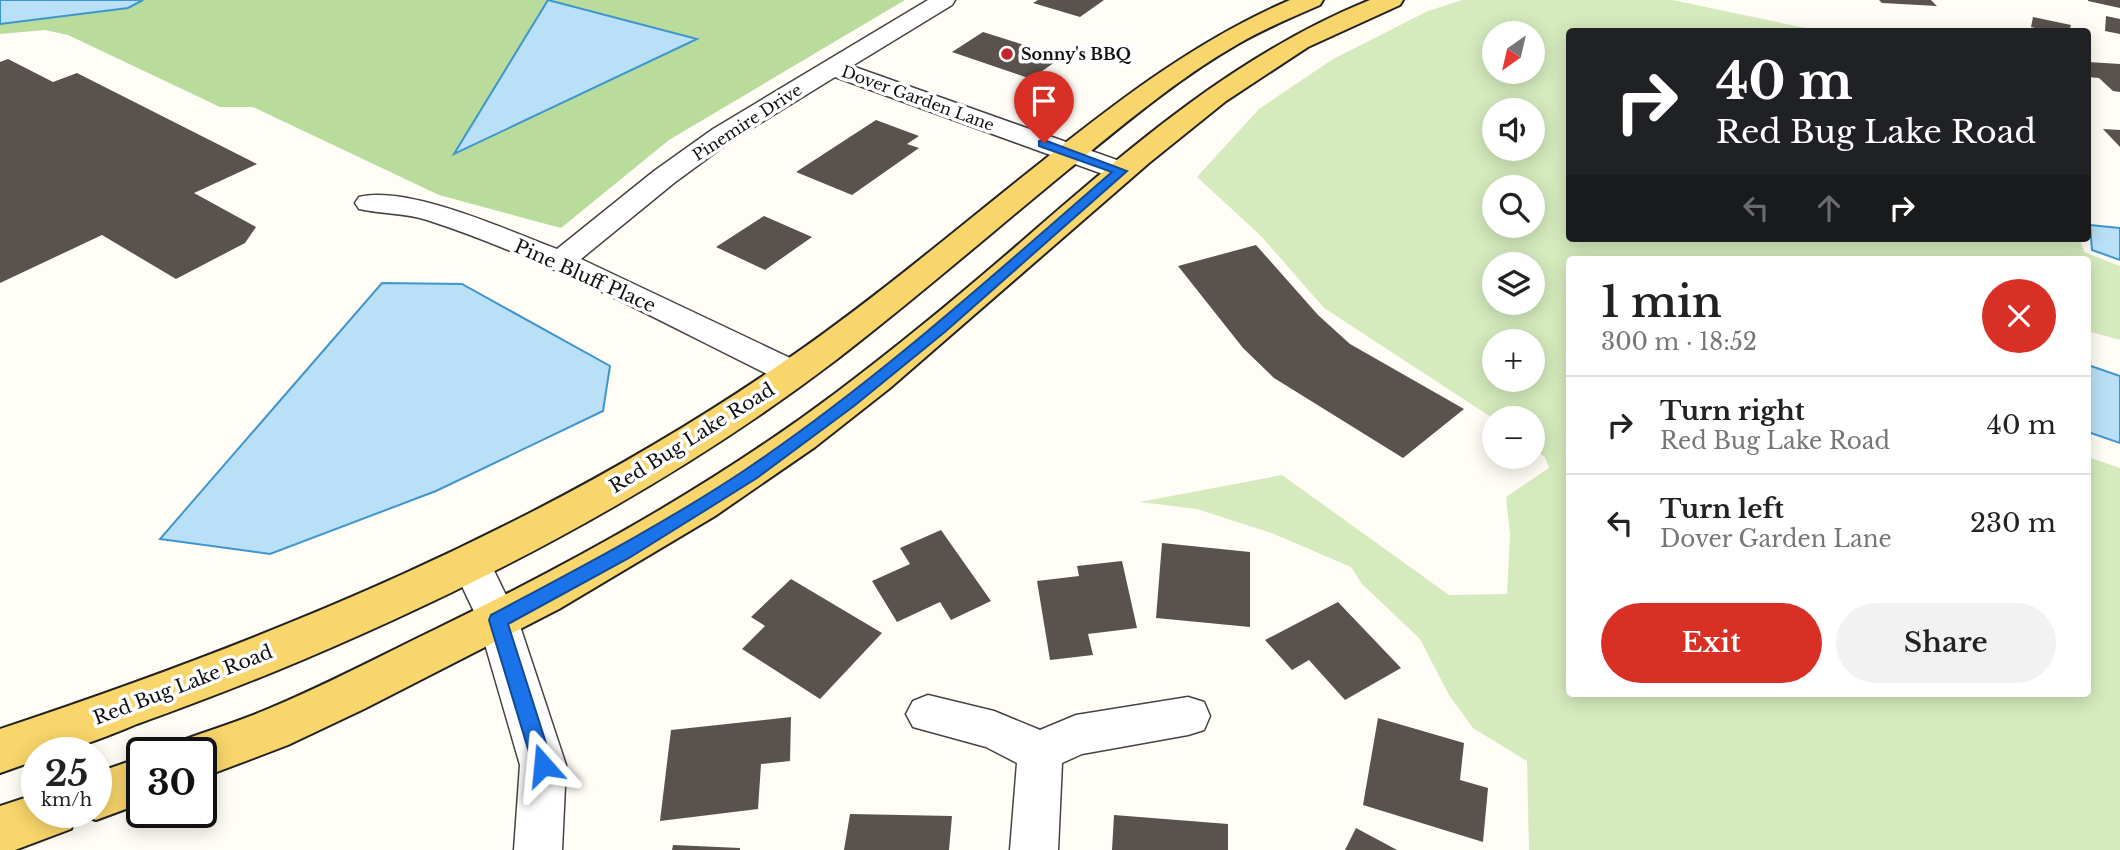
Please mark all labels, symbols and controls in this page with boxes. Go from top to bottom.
north arrow [1482,21,1545,84]
map controls [1482,21,1545,469]
place label: Sonny's BBQ [1021,44,1132,64]
marker: Sonny's BBQ [999,46,1015,62]
text: 40 m [1716,51,1853,112]
icon: right [1601,56,1692,147]
street label: Dover Garden Lane [839,61,997,135]
pin [1014,71,1074,143]
street label: Pinemire Drive [689,79,805,165]
icon: arrive [1025,82,1063,120]
button: sound [1482,98,1545,161]
text: Red Bug Lake Road [1716,112,2036,152]
button: search [1482,175,1545,238]
icon: left [1737,189,1775,227]
icon: ahead [1810,189,1848,227]
icon: right [1883,189,1921,227]
street label: Pine Bluff Place [511,234,659,318]
button: layers [1482,252,1545,315]
text: 1 min [1601,276,1722,328]
button: close [1982,279,2056,353]
text: 300 m · 18:52 [1601,328,1757,356]
button: + [1482,329,1545,392]
street label: Red Bug Lake Road [605,378,779,498]
text: Turn right [1660,395,1805,427]
button: − [1482,406,1545,469]
icon: right [1601,406,1639,444]
text: 40 m [1987,409,2056,441]
text: Red Bug Lake Road [1660,427,1890,455]
text: Turn left [1660,493,1784,525]
icon: left [1601,504,1639,542]
text: 230 m [1970,507,2056,539]
text: Dover Garden Lane [1660,525,1892,553]
button: Exit [1601,603,1822,683]
button: Share [1836,603,2056,683]
street label: Red Bug Lake Road [90,640,276,730]
position arrow [506,728,580,802]
speed limit sign: 30 [126,737,217,828]
text: 25 [45,752,88,795]
text: km/h [41,789,92,811]

